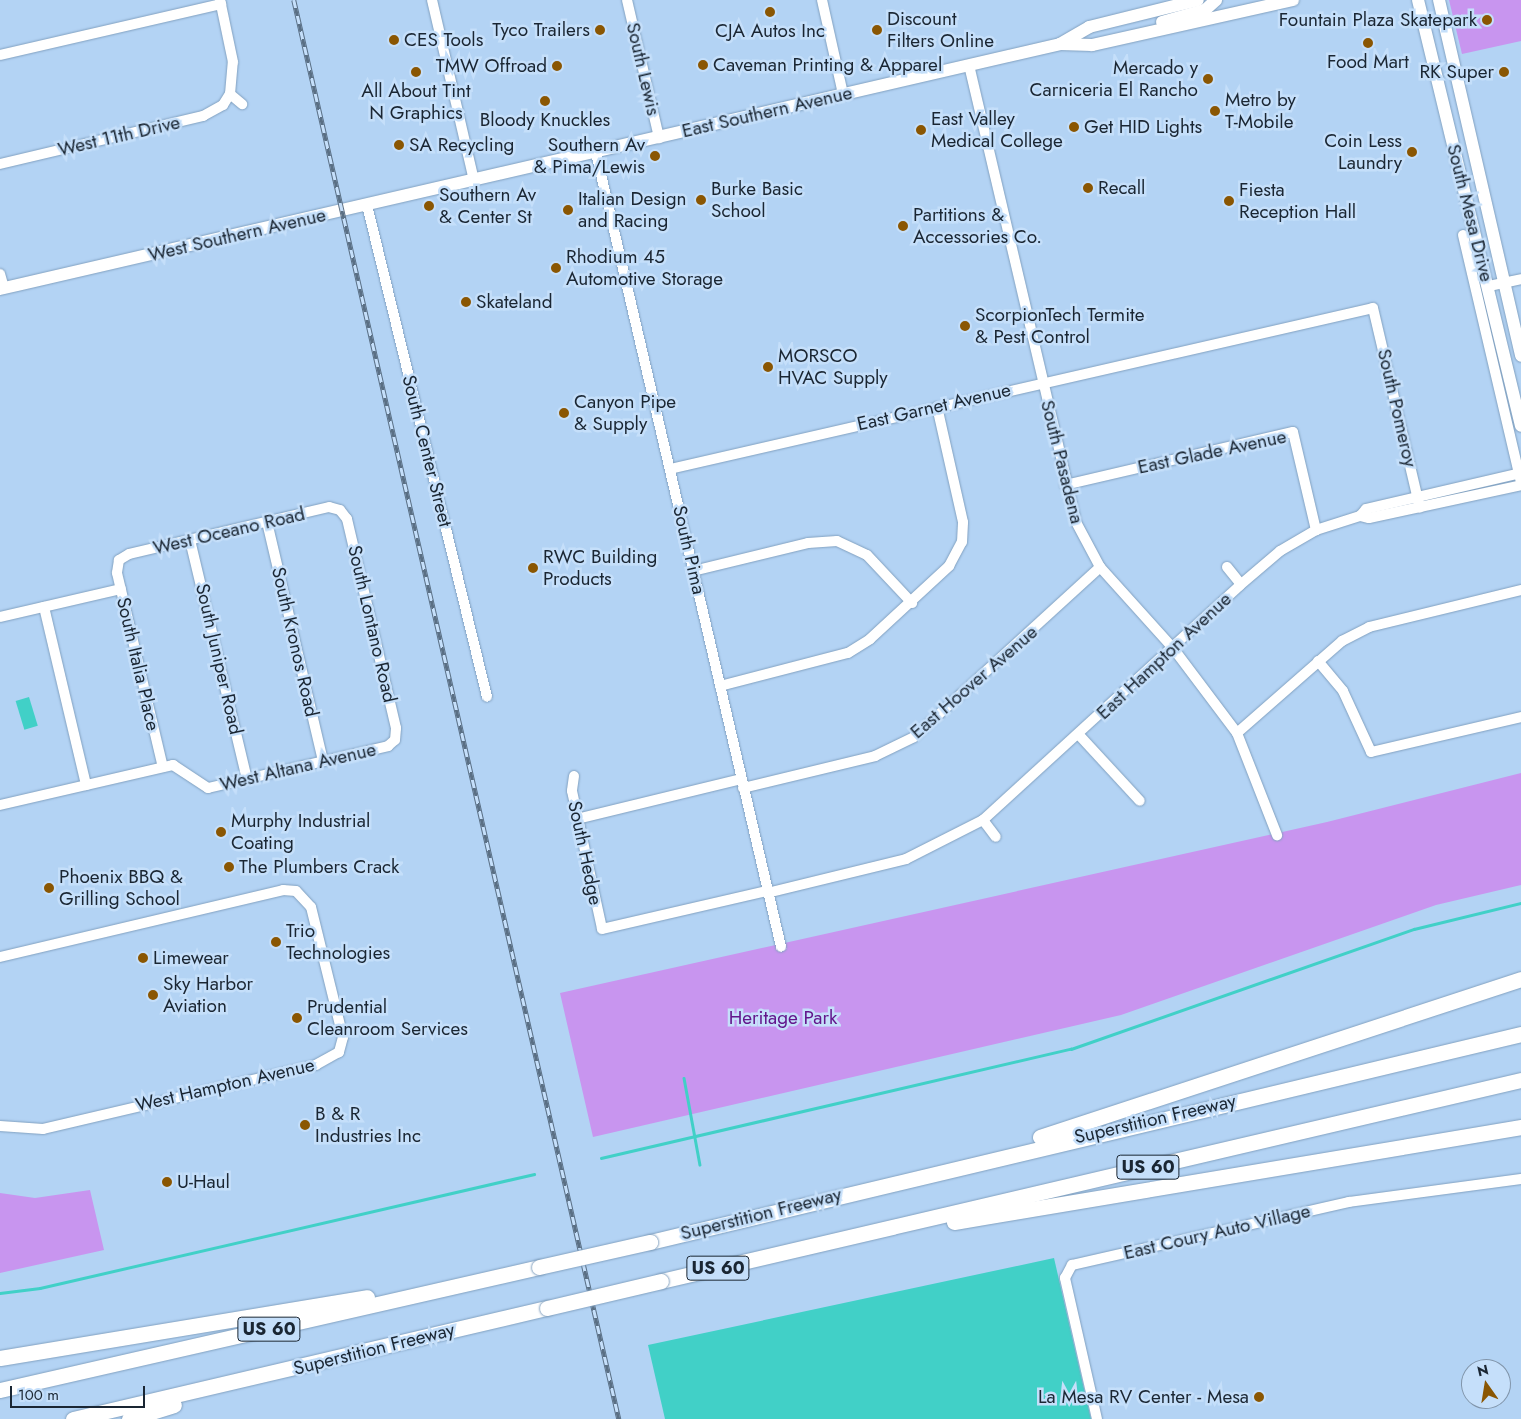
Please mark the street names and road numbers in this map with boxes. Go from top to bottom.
street label: South Lewis [621,20,665,118]
street label: East Southern Avenue [680,81,854,143]
street label: West 11th Drive [56,111,182,161]
street label: South Mesa Drive [1442,142,1498,284]
street label: West Southern Avenue [146,203,328,267]
street label: South Pomeroy [1372,347,1422,469]
street label: South Center Street [397,373,457,529]
street label: East Garnet Avenue [855,378,1013,436]
street label: South Pasadena [1036,398,1088,526]
street label: East Glade Avenue [1136,425,1288,479]
street label: West Oceano Road [151,502,307,560]
street label: South Pima [668,503,710,597]
street label: South Lontano Road [343,543,401,705]
street label: South Kronos Road [267,565,323,719]
street label: South Juniper Road [191,581,247,737]
street label: East Hampton Avenue [1092,588,1236,724]
street label: South Italia Place [112,595,164,733]
street label: East Hoover Avenue [906,621,1042,743]
street label: West Altana Avenue [218,738,378,796]
street label: South Hedge [563,799,607,907]
street label: West Hampton Avenue [133,1053,317,1117]
street label: Superstition Freeway [1072,1089,1238,1149]
road number: US 60 [1116,1152,1180,1182]
street label: Superstition Freeway [678,1183,844,1245]
street label: East Coury Auto Village [1122,1199,1312,1265]
road number: US 60 [686,1252,750,1284]
road number: US 60 [236,1314,302,1345]
street label: Superstition Freeway [291,1318,457,1380]

